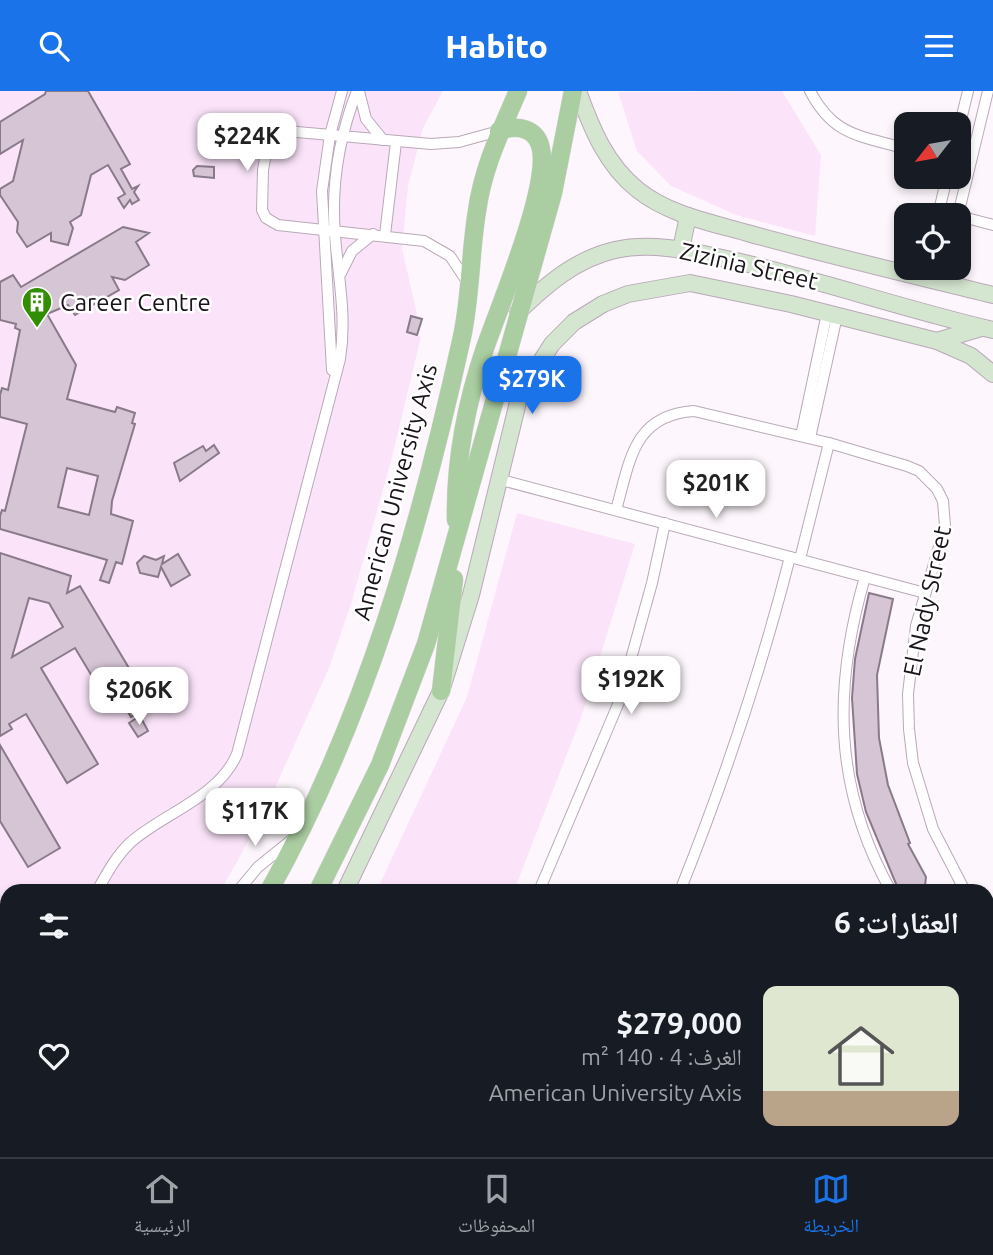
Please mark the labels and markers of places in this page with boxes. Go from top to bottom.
pin: $224K [198,113,296,173]
building icon: Career Centre [20,285,54,329]
place label: Career Centre [60,289,211,316]
pin: $279K [483,357,581,416]
pin: $201K [667,461,765,520]
pin: $192K [582,657,680,716]
pin: $206K [90,667,188,727]
pin: $117K [206,789,304,848]

